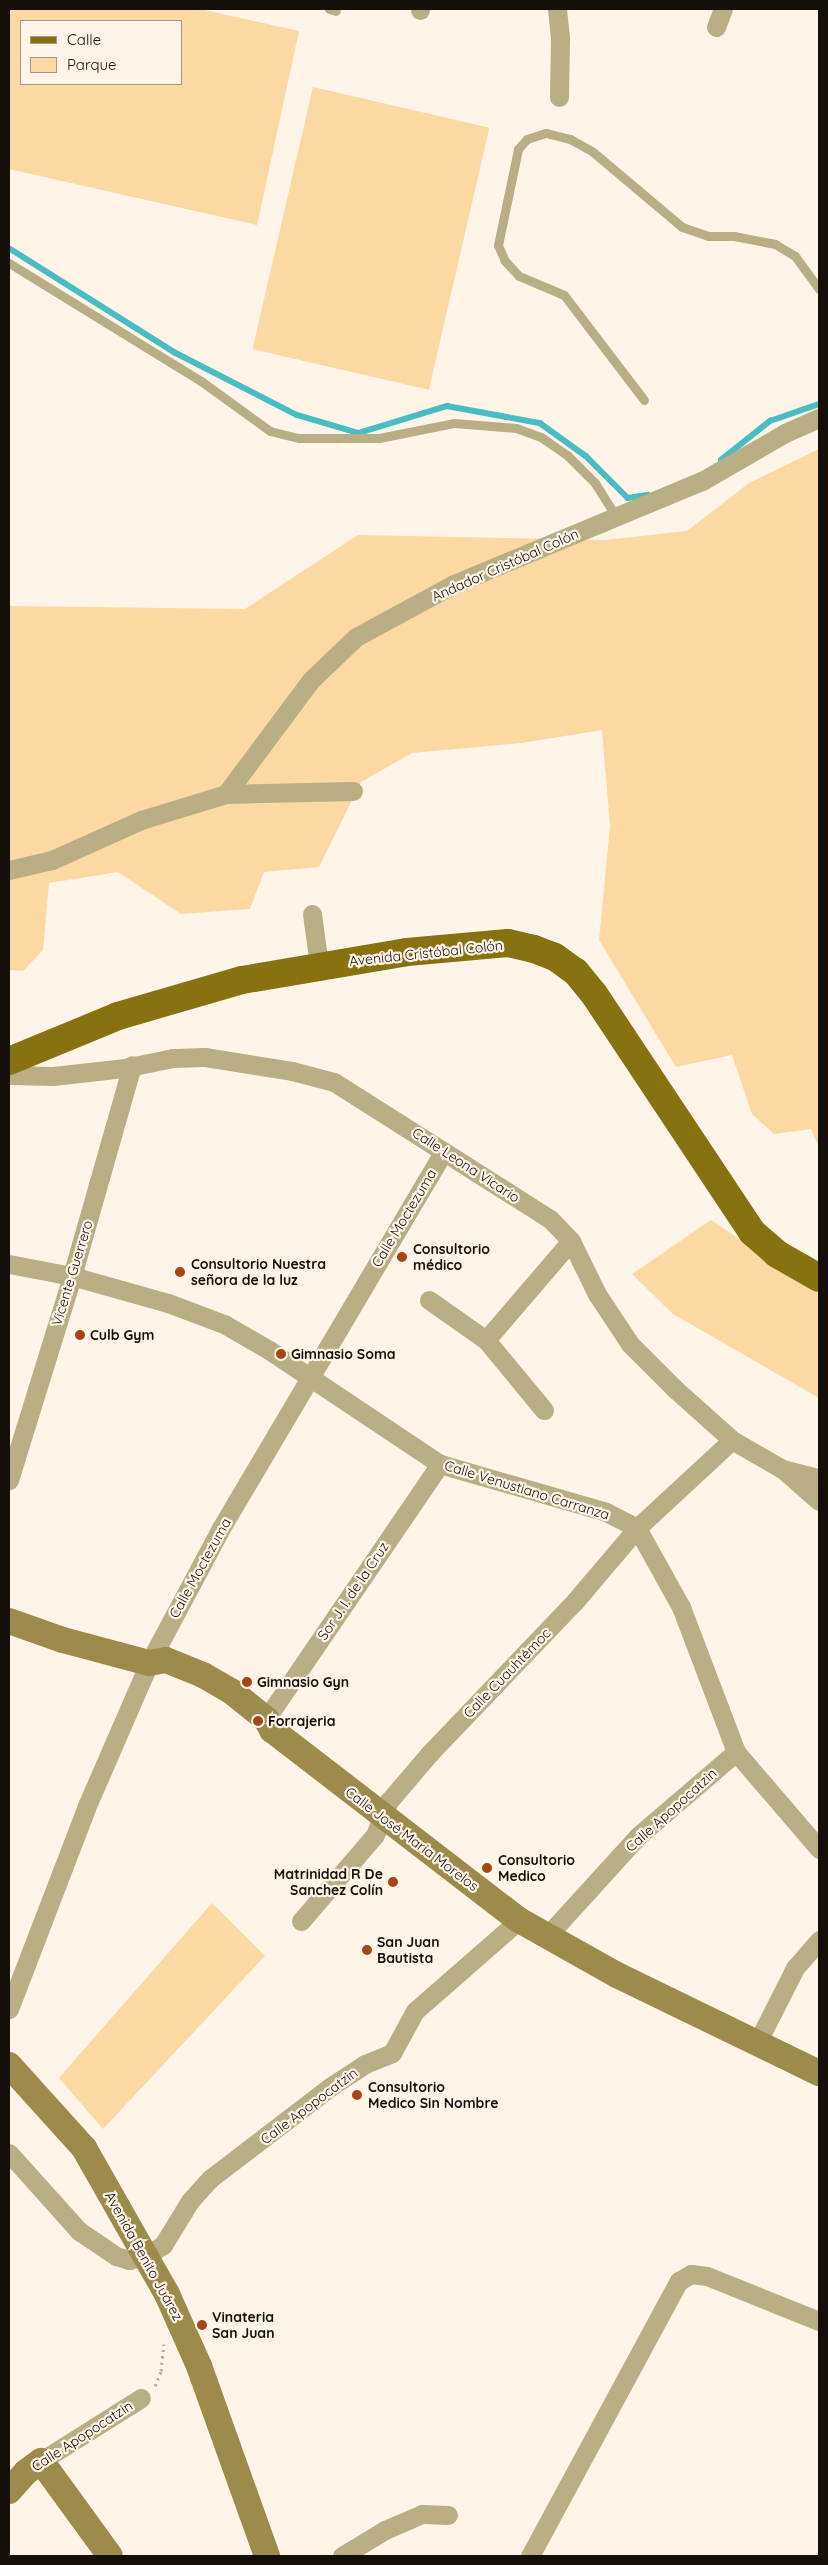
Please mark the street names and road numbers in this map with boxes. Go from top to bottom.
street label: Andador Cristóbal Colón [429,525,581,605]
street label: Avenida Cristóbal Colón [348,937,504,969]
street label: Calle Leona Vicario [409,1124,523,1206]
street label: Calle Moctezuma [368,1166,440,1270]
street label: Vicente Guerrero [48,1218,96,1328]
street label: Calle Venustiano Carranza [442,1457,612,1523]
street label: Calle Moctezuma [166,1515,234,1621]
street label: Sor J. I. de la Cruz [314,1539,392,1643]
street label: Calle Cuauhtémoc [460,1625,554,1721]
street label: Calle Apopocatzin [622,1765,720,1855]
street label: Calle José María Morelos [342,1783,482,1895]
street label: Calle Apopocatzin [257,2064,361,2148]
street label: Avenida Benito Juárez [102,2189,186,2323]
street label: Calle Apopocatzin [28,2397,136,2475]

